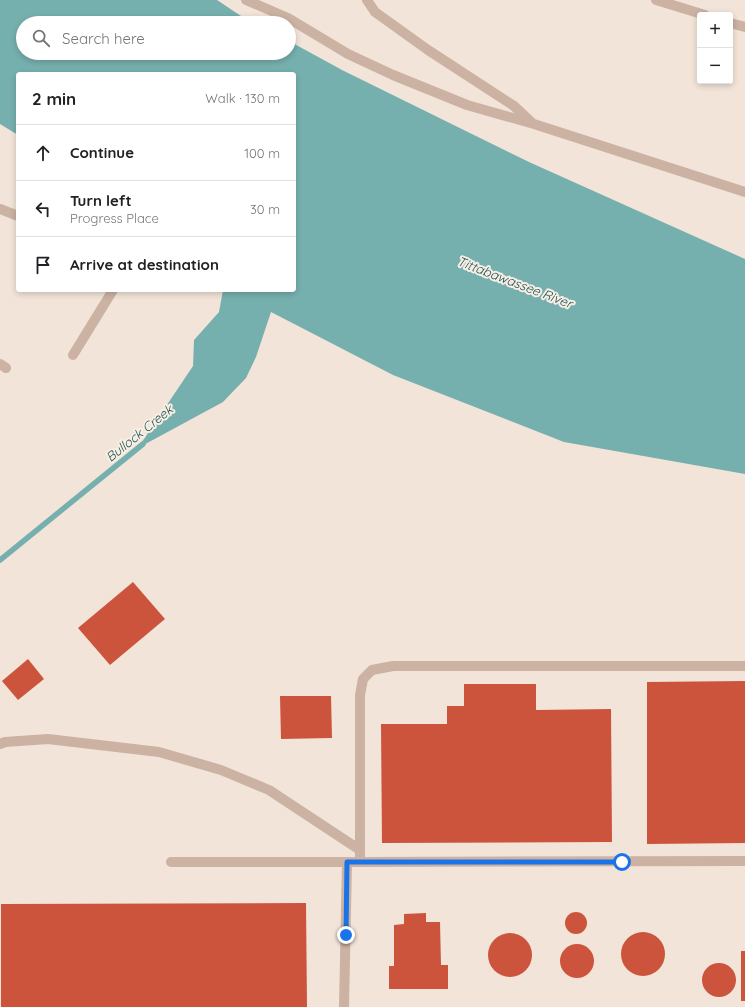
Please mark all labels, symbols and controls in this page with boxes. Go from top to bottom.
map controls [697,12,733,84]
button: + [697,12,733,48]
search box [16,16,296,60]
icon: search [30,27,52,49]
text: Search here [62,29,145,48]
button: − [697,48,733,84]
text: 2 min [32,88,76,109]
text: Walk · 130 m [205,90,280,106]
icon: ahead [32,142,54,164]
text: Continue [70,143,134,162]
text: 100 m [244,145,280,161]
text: Turn left [70,191,132,210]
icon: left [32,198,54,220]
text: 30 m [250,201,280,217]
text: Progress Place [70,210,159,226]
water label: Tittabawassee River [455,253,577,312]
icon: arrive [32,254,54,276]
text: Arrive at destination [70,255,219,274]
water label: Bullock Creek [102,400,177,465]
route start [613,853,631,871]
route end [337,926,355,944]

